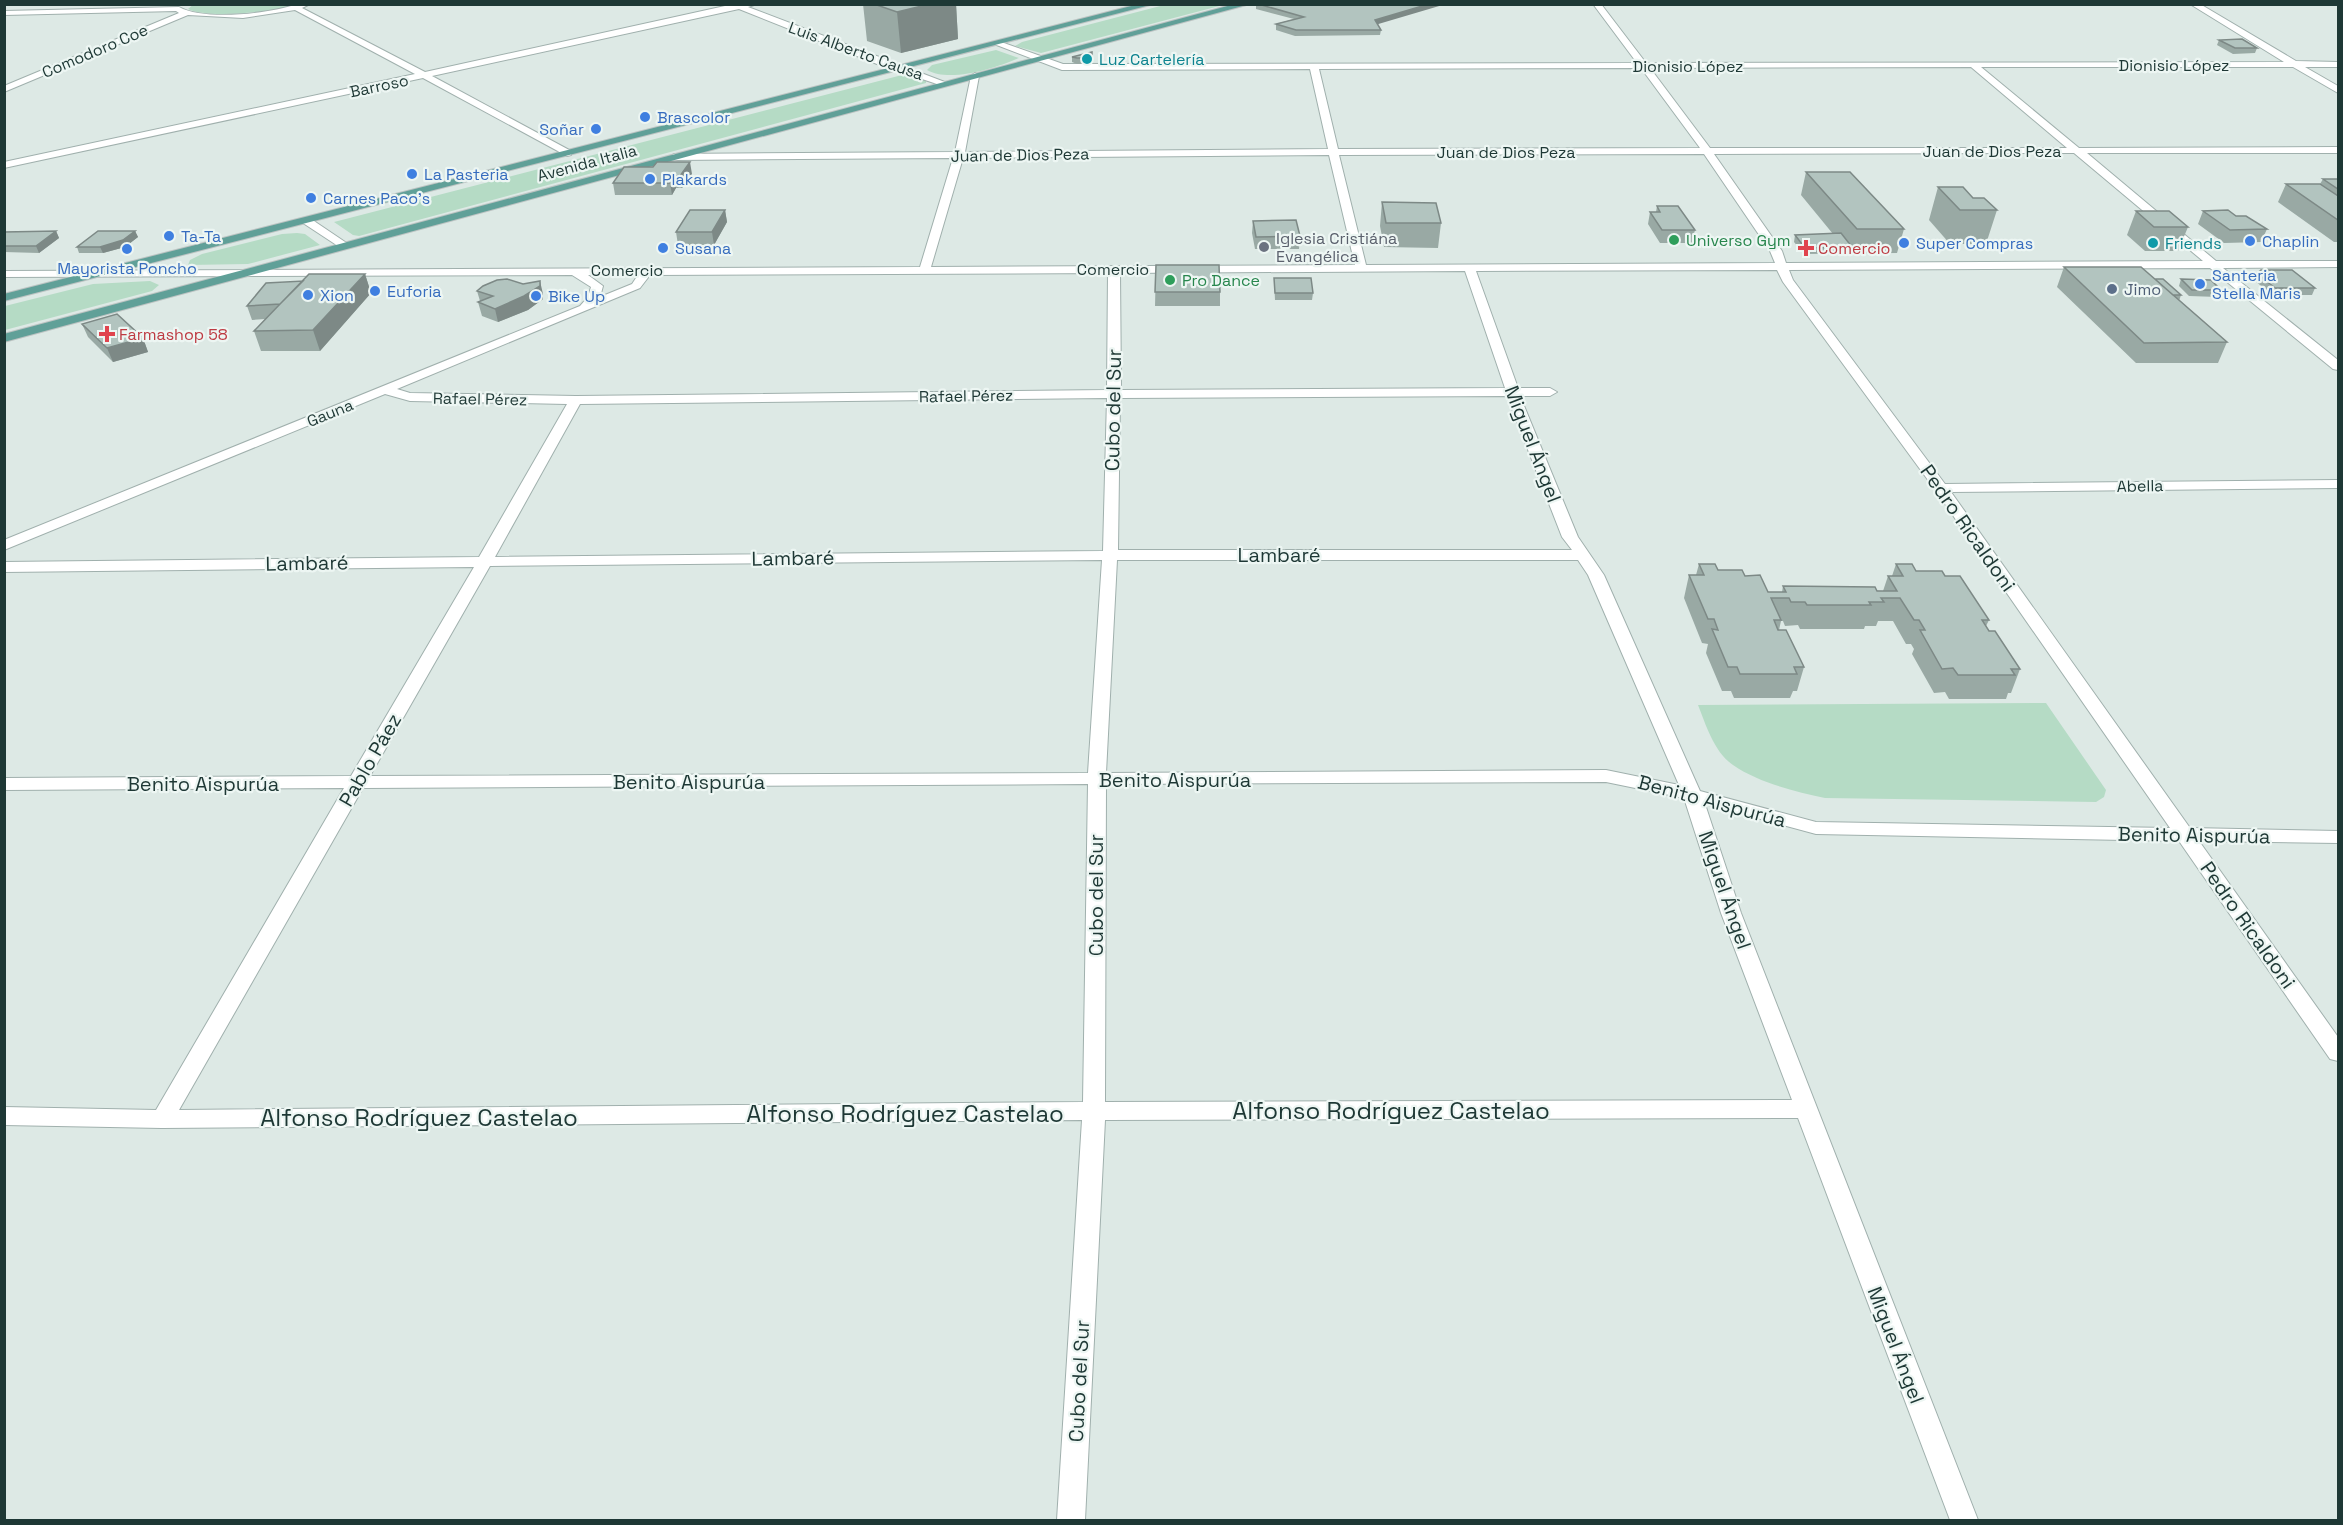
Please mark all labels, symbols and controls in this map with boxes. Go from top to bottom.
street label: Luis Alberto Causa [786,17,926,85]
street label: Comodoro Coe [39,19,151,83]
place label: Luz Cartelería [1099,49,1205,70]
marker: Luz Cartelería [1080,52,1094,66]
street label: Dionisio López [2119,55,2229,76]
street label: Dionisio López [1633,56,1743,77]
street label: Barroso [348,70,410,102]
place label: Brascolor [657,107,730,128]
marker: Brascolor [638,110,652,124]
place label: Soñar [539,119,584,140]
marker: Soñar [589,122,603,136]
street label: Avenida Italia [535,140,639,186]
street label: Juan de Dios Peza [1923,141,2061,162]
street label: Juan de Dios Peza [1437,142,1575,163]
street label: Juan de Dios Peza [950,143,1090,167]
place label: La Pasteria [424,164,509,185]
marker: La Pasteria [405,167,419,181]
place label: Plakards [662,169,727,190]
marker: Plakards [643,172,657,186]
place label: Carnes Paco's [323,188,430,209]
marker: Carnes Paco's [304,191,318,205]
place label: Ta-Ta [181,226,221,247]
place label: Iglesia Cristiána Evangélica [1276,228,1397,267]
marker: Ta-Ta [162,229,176,243]
place label: Universo Gym [1686,230,1791,251]
place label: Chaplin [2262,231,2319,252]
marker: Universo Gym [1667,233,1681,247]
place label: Super Compras [1916,233,2033,254]
place label: Friends [2165,233,2222,254]
marker: Chaplin [2243,234,2257,248]
marker: Super Compras [1897,236,1911,250]
marker: Friends [2146,236,2160,250]
place label: Susana [675,238,731,259]
place label: Comercio [1818,238,1891,259]
marker: Iglesia Cristiána Evangélica [1257,240,1271,254]
marker: Susana [656,241,670,255]
marker: Comercio [1799,241,1813,255]
marker: Mayorista Poncho [120,242,134,256]
place label: Mayorista Poncho [57,258,197,279]
street label: Comercio [1077,259,1149,280]
street label: Comercio [591,260,663,281]
place label: Santeria Stella Maris [2212,265,2301,304]
place label: Pro Dance [1182,270,1260,291]
marker: Pro Dance [1163,273,1177,287]
marker: Santeria Stella Maris [2193,277,2207,291]
place label: Jimo [2124,279,2161,300]
place label: Euforia [387,281,442,302]
marker: Jimo [2105,282,2119,296]
marker: Euforia [368,284,382,298]
place label: Xion [320,285,354,306]
place label: Bike Up [548,286,605,307]
marker: Xion [301,288,315,302]
marker: Bike Up [529,289,543,303]
place label: Farmashop 58 [119,324,228,345]
marker: Farmashop 58 [100,327,114,341]
street label: Cubo del Sur [1099,349,1127,471]
street label: Miguel Ángel [1499,382,1567,506]
street label: Rafael Pérez [919,385,1013,407]
street label: Rafael Pérez [433,388,527,410]
street label: Gauna [304,394,356,432]
street label: Pedro Ricaldoni [1915,459,2021,597]
street label: Abella [2116,475,2164,497]
street label: Lambaré [1237,542,1321,568]
street label: Lambaré [751,544,835,572]
street label: Lambaré [265,549,349,577]
street label: Pablo Páez [333,709,407,811]
street label: Benito Aispurúa [1099,767,1251,793]
street label: Benito Aispurúa [613,769,765,795]
street label: Benito Aispurúa [1635,769,1789,833]
street label: Benito Aispurúa [127,771,279,797]
street label: Benito Aispurúa [2117,821,2271,849]
street label: Miguel Ángel [1693,827,1757,953]
street label: Cubo del Sur [1083,834,1109,956]
street label: Pedro Ricaldoni [2195,856,2301,994]
street label: Alfonso Rodríguez Castelao [1232,1095,1550,1126]
street label: Alfonso Rodríguez Castelao [746,1098,1064,1129]
street label: Alfonso Rodríguez Castelao [260,1102,578,1133]
street label: Miguel Ángel [1862,1283,1930,1407]
street label: Cubo del Sur [1063,1319,1095,1443]

